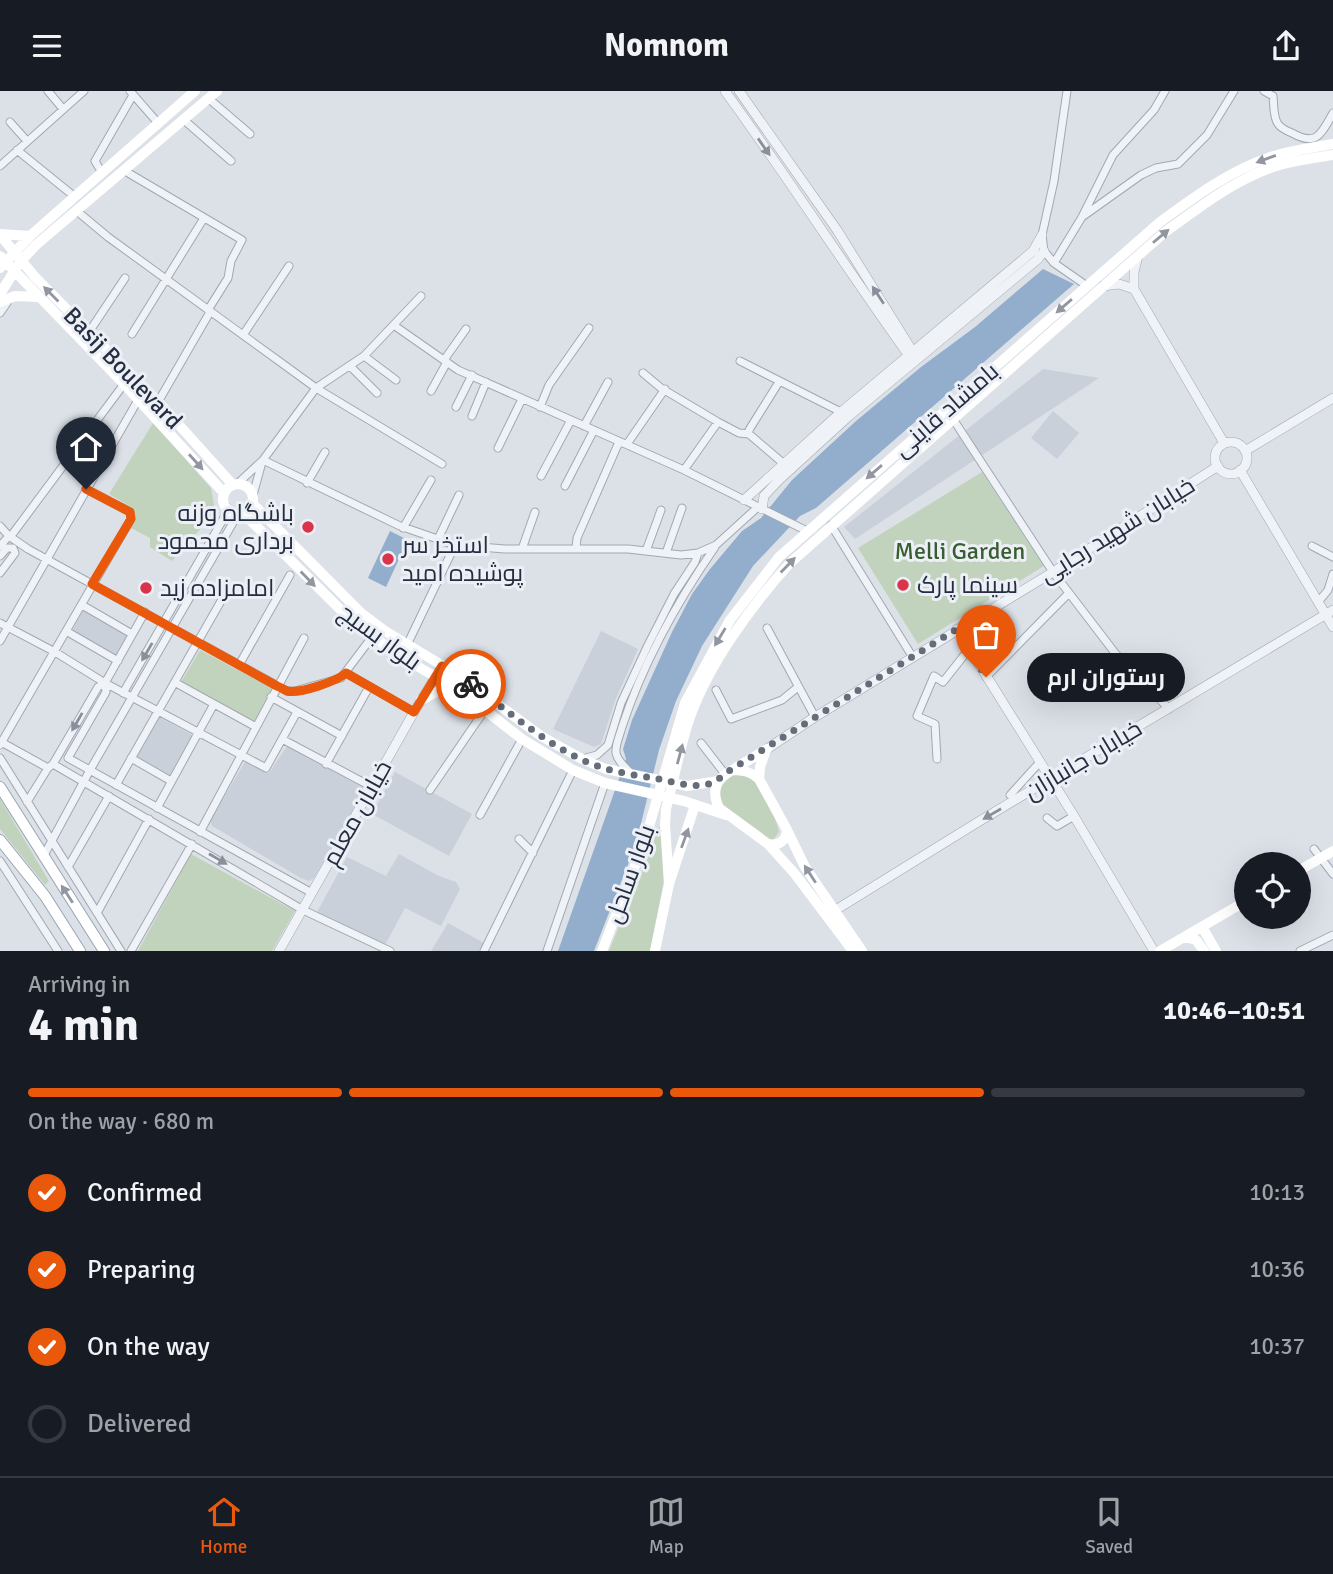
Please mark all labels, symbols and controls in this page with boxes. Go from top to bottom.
text: Nomnom [604,26,729,65]
icon: menu [28,27,66,65]
icon: share [1267,27,1305,65]
one-way arrow [757,138,771,156]
one-way arrow [1256,153,1277,164]
one-way arrow [1152,229,1169,244]
one-way arrow [872,285,885,304]
one-way arrow [43,286,60,302]
one-way arrow [1055,298,1073,314]
street label: Basij Boulevard [57,300,189,436]
street label: بامشاد قاینی [887,356,1005,464]
pin [56,417,116,489]
icon: home [67,428,105,466]
one-way arrow [188,453,204,471]
one-way arrow [866,464,883,479]
street label: خیابان شهید رجایی [1034,470,1200,590]
place label: باشگاه وزنه برداری محمود [158,498,294,556]
marker: باشگاه وزنه برداری محمود [300,519,316,535]
place label: استخر سر پوشیده امید [400,530,524,589]
park label: Melli Garden [895,536,1025,566]
marker: استخر سر پوشیده امید [380,551,396,567]
one-way arrow [780,556,796,574]
place label: سینما پارک [917,570,1018,601]
one-way arrow [300,571,316,587]
place label: امامزاده زید [160,573,274,603]
marker: سینما پارک [895,577,911,593]
marker: امامزاده زید [138,580,154,596]
street label: بلوار بسیج [332,597,427,678]
pin [956,605,1016,677]
icon: bag [967,616,1005,654]
one-way arrow [713,628,726,647]
one-way arrow [141,642,153,661]
courier [436,649,506,719]
callout: رستوران ارم [1028,653,1186,701]
text: رستوران ارم [1047,663,1165,692]
icon: bike [452,665,490,703]
one-way arrow [71,712,83,732]
street label: خیابان جانبازان [1019,713,1147,807]
one-way arrow [675,743,686,765]
street label: خیابان معلم [316,755,399,872]
one-way arrow [982,808,1001,820]
street label: بلوار ساحل [598,821,662,927]
one-way arrow [680,828,691,849]
map controls [1234,852,1311,929]
button: locate [1234,852,1311,929]
one-way arrow [209,853,228,866]
one-way arrow [803,865,817,883]
one-way arrow [61,884,74,903]
text: Arriving in [28,970,130,999]
text: 10:46–10:51 [1163,995,1305,1027]
text: 4 min [28,997,139,1053]
text: On the way · 680 m [28,1107,214,1136]
icon: check [28,1174,66,1212]
text: Confirmed [87,1177,202,1209]
text: 10:13 [1249,1178,1305,1207]
icon: check [28,1251,66,1289]
text: Preparing [87,1254,195,1286]
text: 10:36 [1249,1255,1305,1284]
icon: check [28,1328,66,1366]
text: On the way [87,1331,210,1363]
text: 10:37 [1249,1332,1305,1361]
text: Delivered [87,1408,192,1440]
tab: Home [200,1493,247,1559]
tab: Map [647,1493,685,1559]
tab: Saved [1085,1493,1133,1559]

